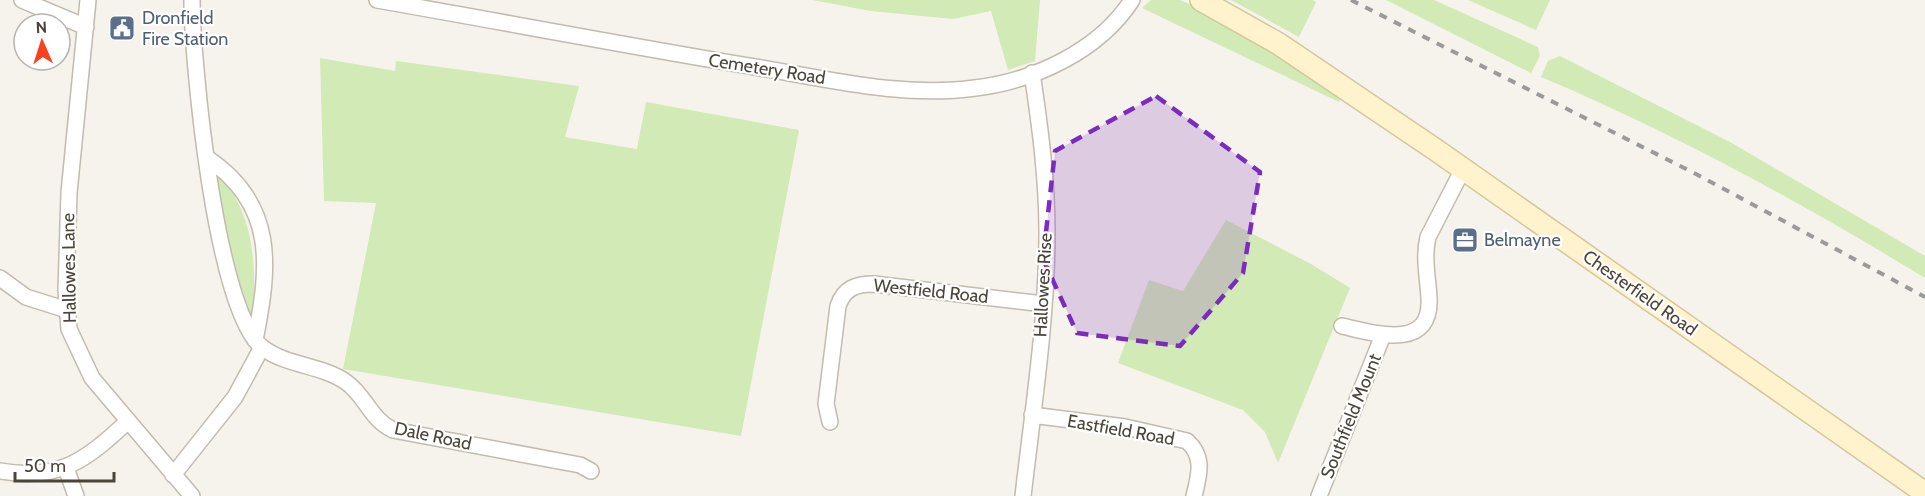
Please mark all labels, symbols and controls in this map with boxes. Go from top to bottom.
place label: Dronfield Fire Station [142,7,228,50]
north arrow [12,12,72,72]
public building icon: Dronfield Fire Station [107,13,137,43]
text: N [35,18,47,37]
street label: Cemetery Road [707,49,827,89]
street label: Hallowes Lane [57,213,81,323]
office icon: Belmayne [1450,225,1480,255]
place label: Belmayne [1484,229,1561,251]
street label: Hallowes Rise [1029,232,1057,338]
street label: Chesterfield Road [1579,245,1701,341]
street label: Westfield Road [873,274,989,308]
street label: Southfield Mount [1316,350,1386,482]
street label: Eastfield Road [1066,410,1176,450]
street label: Dale Road [393,417,473,455]
scale bar [15,445,114,483]
text: 50 m [24,455,66,477]

